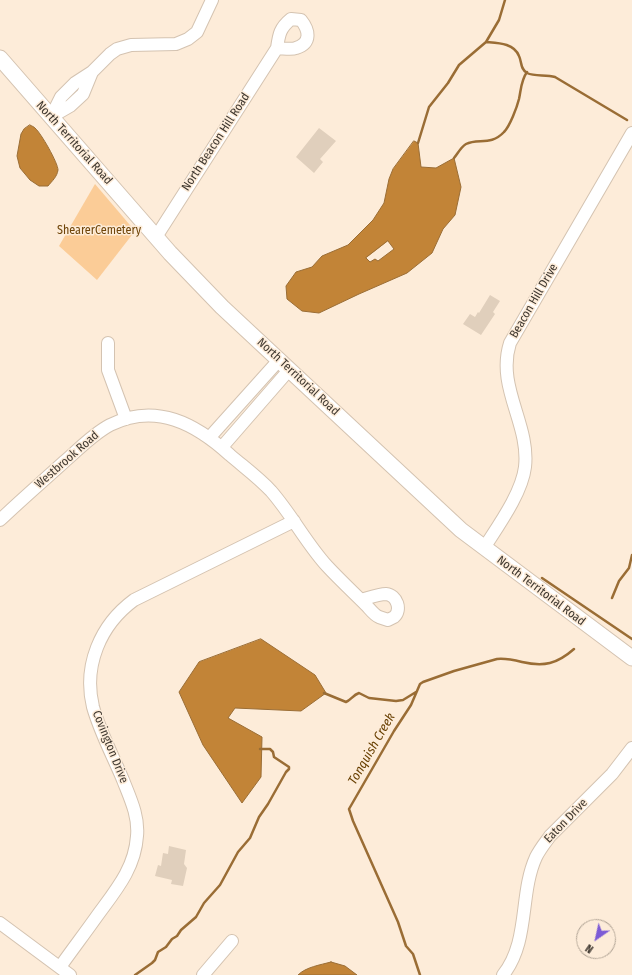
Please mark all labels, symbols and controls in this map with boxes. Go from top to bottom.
street label: North Beacon Hill Road [179,90,253,194]
street label: North Territorial Road [33,98,115,188]
park label: ShearerCemetery [57,224,141,238]
street label: Beacon Hill Drive [507,261,561,341]
street label: North Territorial Road [254,335,342,419]
street label: Westbrook Road [32,428,102,492]
street label: North Territorial Road [494,553,588,629]
street label: Covington Drive [89,709,131,785]
water label: Tonquish Creek [345,710,399,788]
street label: Eaton Drive [541,796,591,846]
north arrow [576,919,616,959]
text: N [583,941,596,956]

